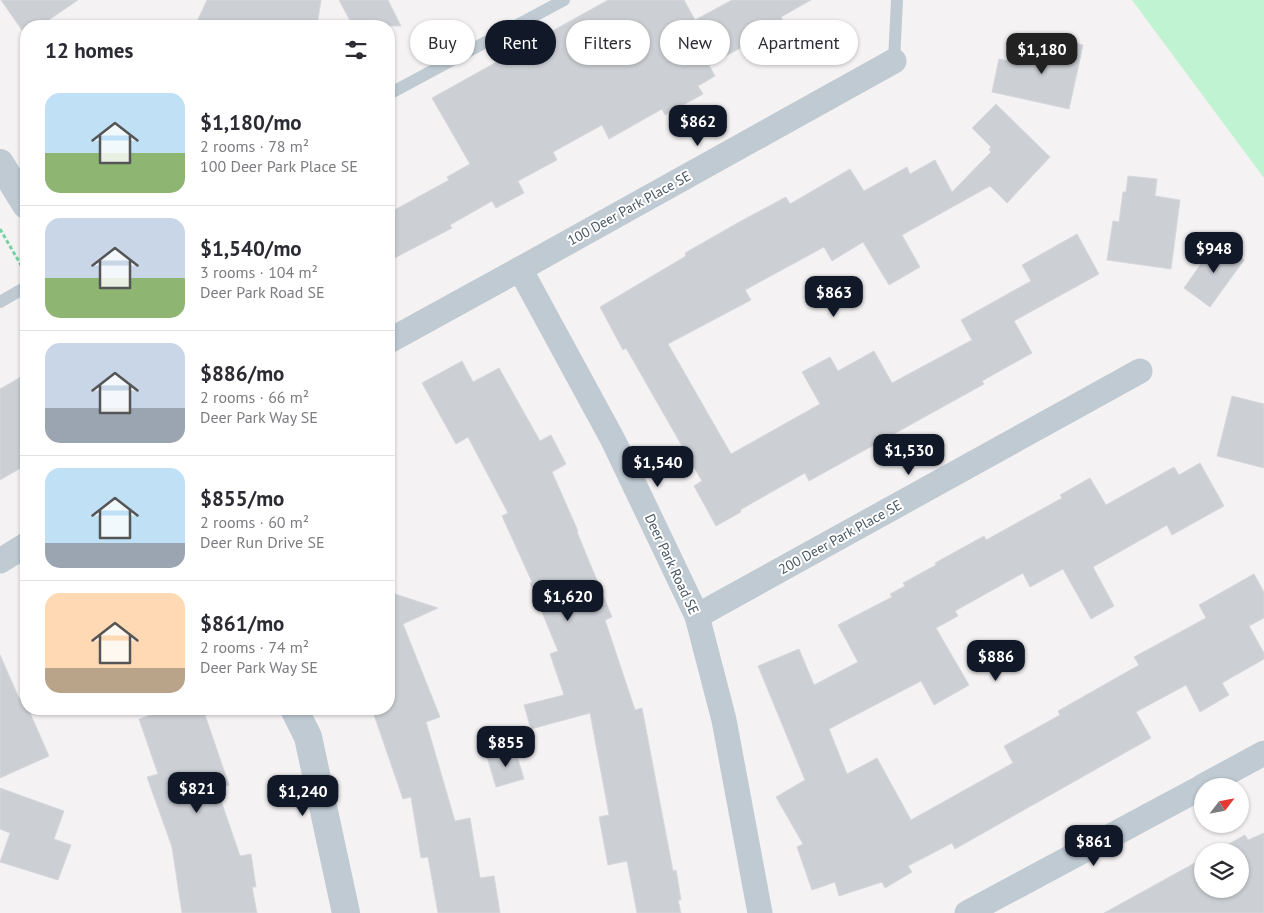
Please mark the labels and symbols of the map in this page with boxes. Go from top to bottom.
pin: $1,180 [1001,32,1083,75]
pin: $862 [668,104,728,147]
street label: 100 Deer Park Place SE [564,167,694,249]
pin: $948 [1184,232,1244,274]
pin: $863 [804,276,864,318]
pin: $1,530 [868,434,950,476]
pin: $1,540 [617,446,699,488]
street label: 200 Deer Park Place SE [775,496,905,578]
street label: Deer Park Road SE [641,511,703,617]
pin: $1,620 [527,580,609,622]
pin: $886 [966,640,1026,682]
pin: $855 [476,726,536,768]
pin: $821 [167,772,227,814]
pin: $1,240 [262,774,344,817]
north arrow [1194,778,1249,832]
pin: $861 [1064,824,1124,867]

